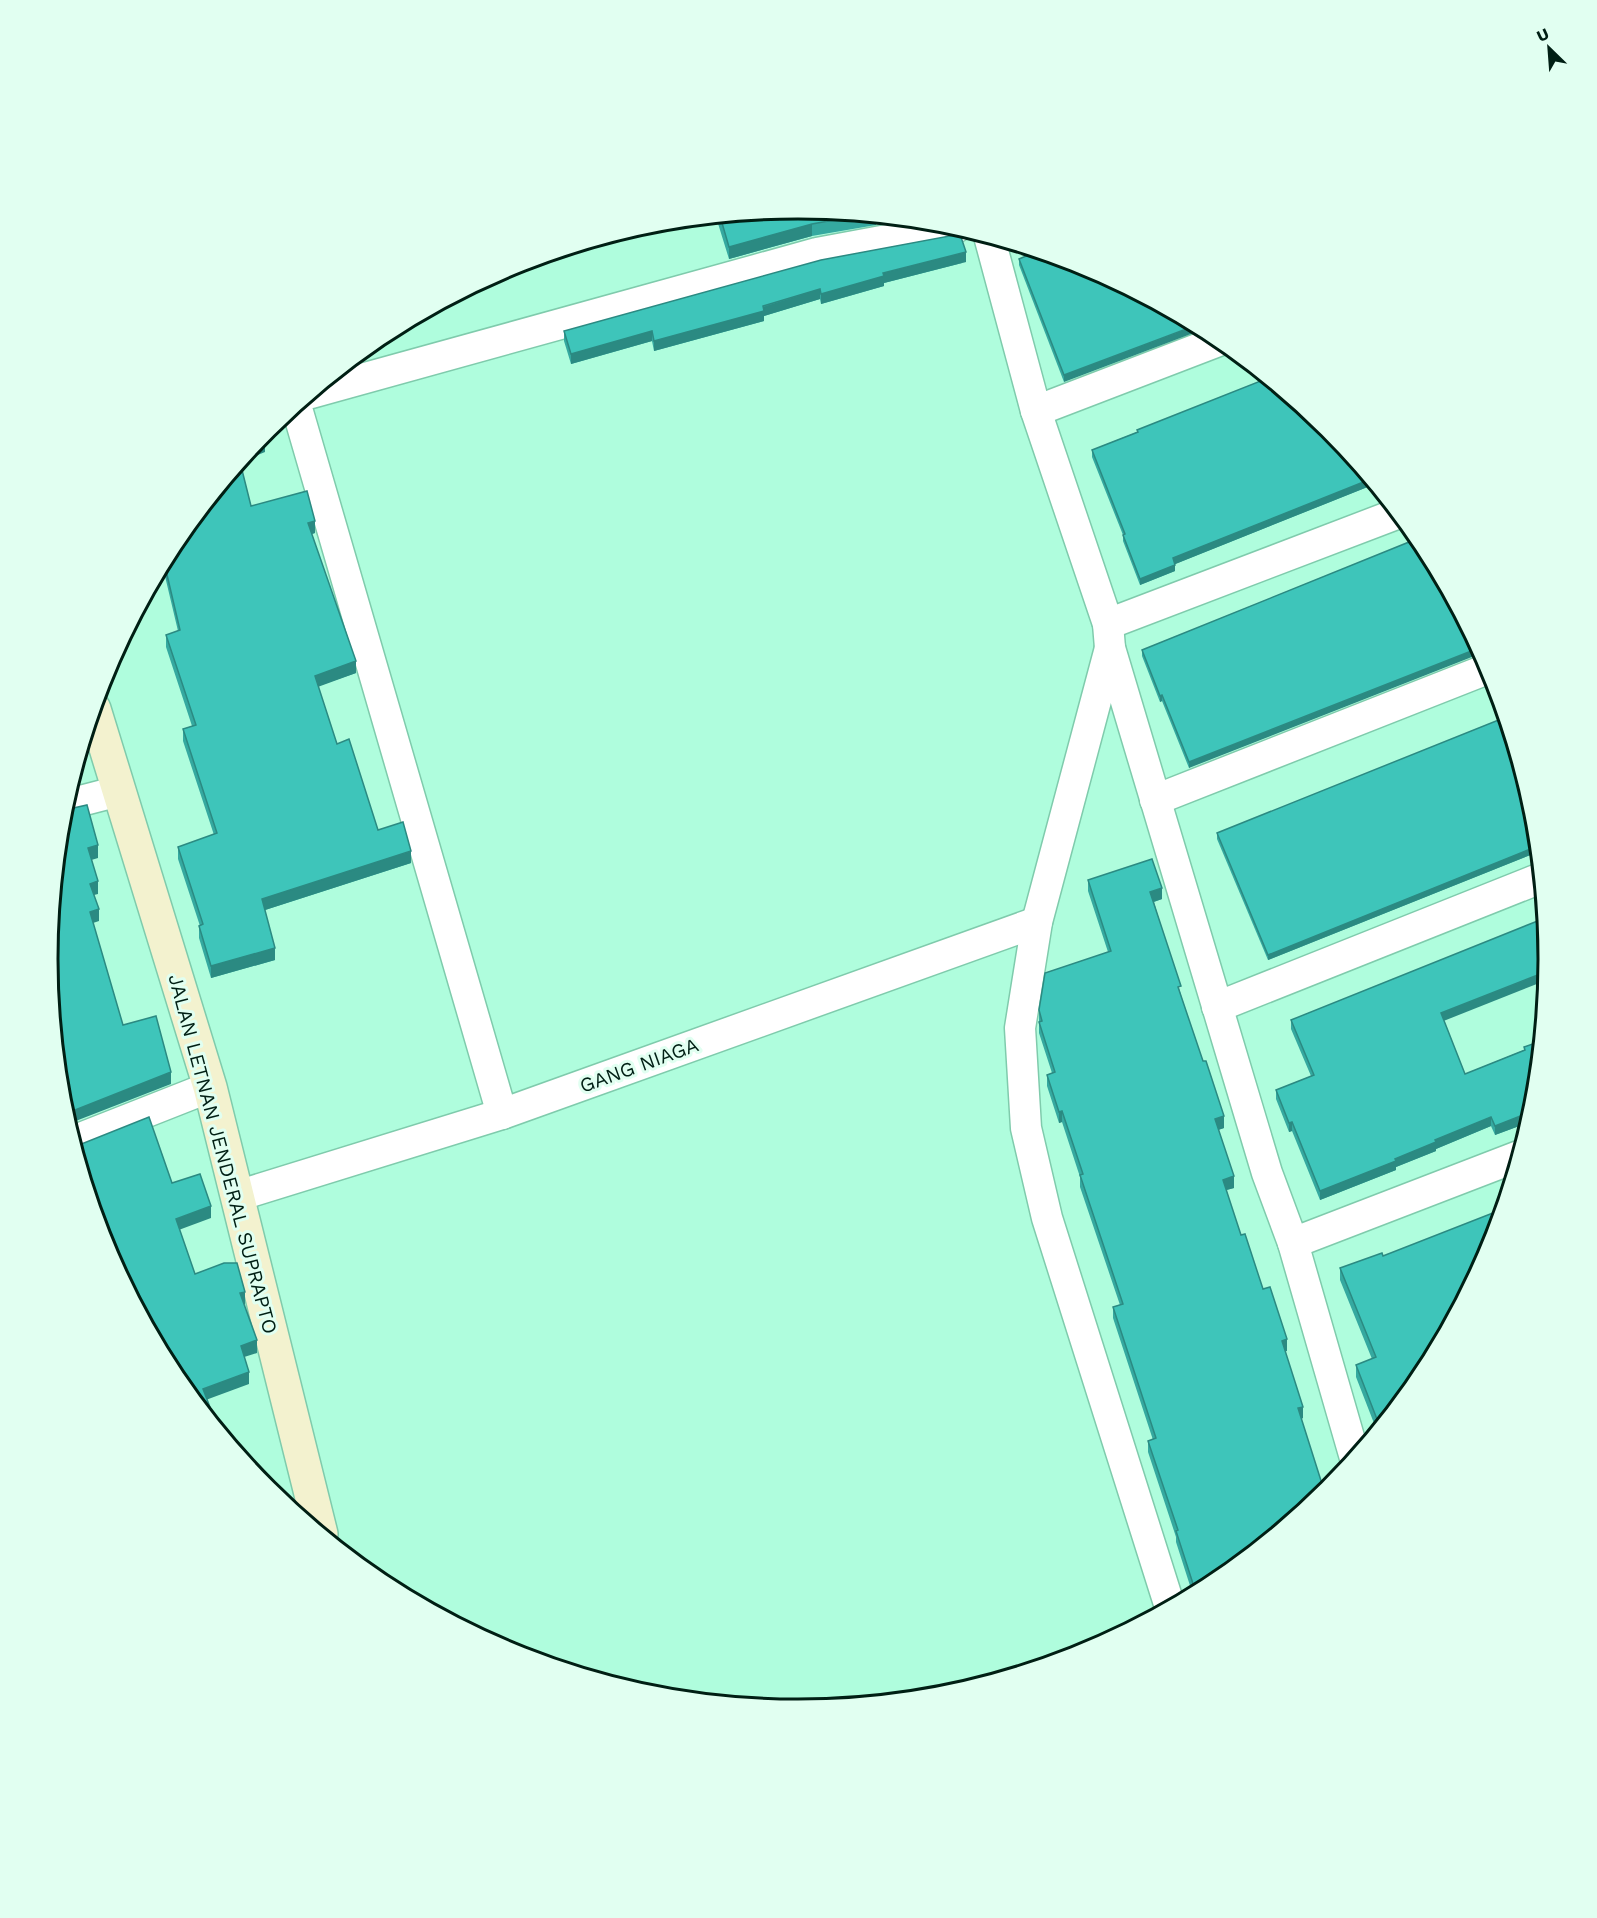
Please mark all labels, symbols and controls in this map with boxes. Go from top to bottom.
north arrow [1519,18,1579,78]
text: U [1534,24,1552,46]
street label: JALAN LETNAN JENDERAL SUPRAPTO [163,971,283,1337]
street label: GANG NIAGA [576,1032,702,1098]

